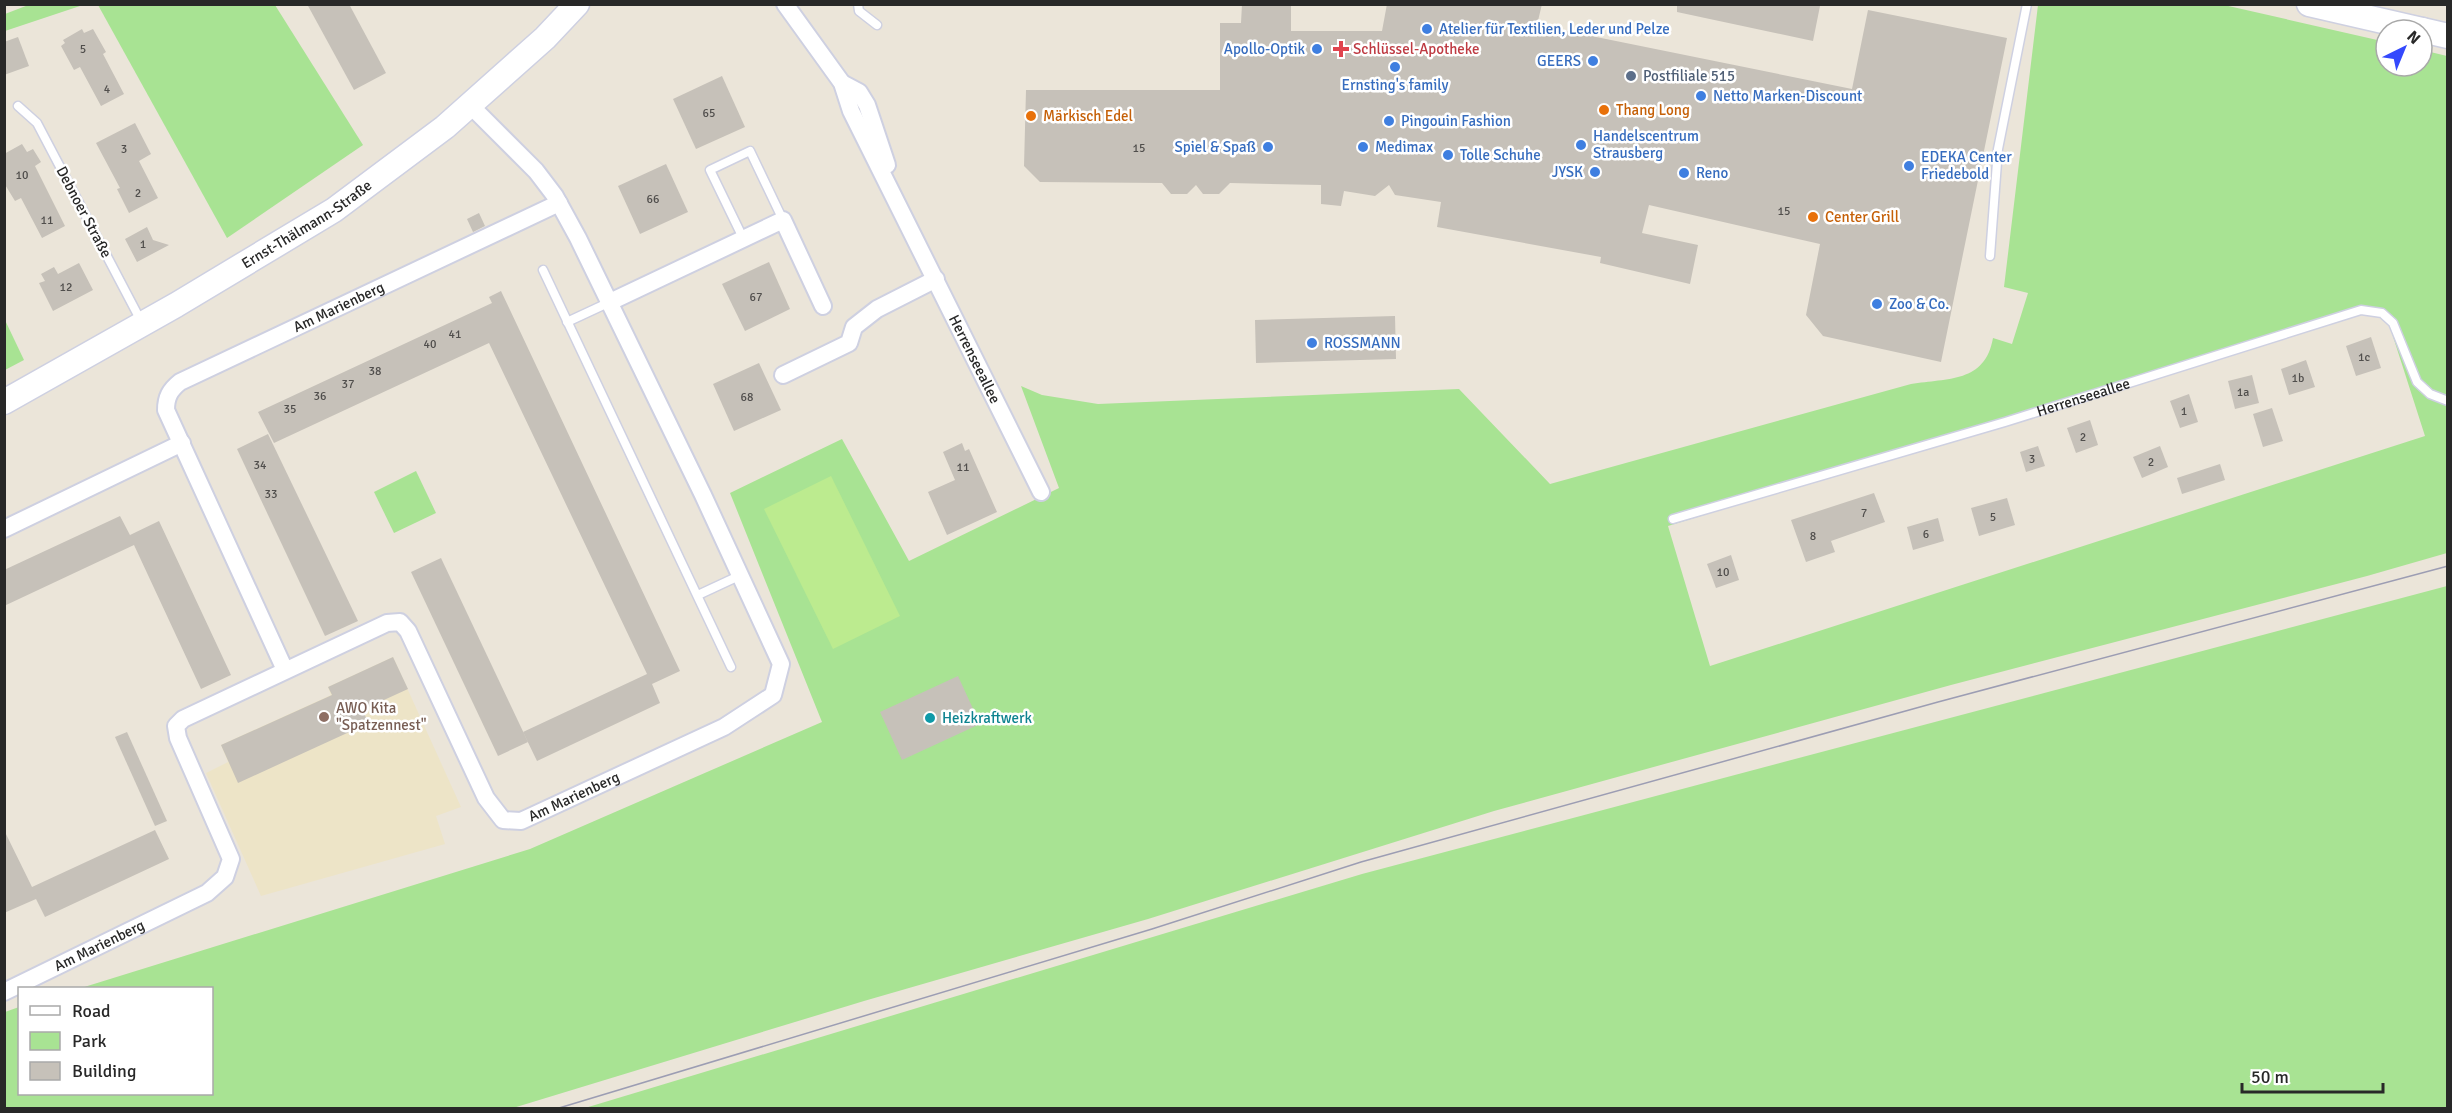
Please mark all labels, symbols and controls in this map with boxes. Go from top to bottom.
north arrow [2374,18,2434,78]
place label: Atelier für Textilien, Leder und Pelze [1439,20,1670,38]
marker: Atelier für Textilien, Leder und Pelze [1420,22,1434,36]
text: N [2403,27,2424,49]
place label: Apollo-Optik [1224,40,1305,58]
place label: Schlüssel-Apotheke [1353,40,1480,58]
house number: 5 [80,42,86,57]
marker: Apollo-Optik [1310,42,1324,56]
marker: Schlüssel-Apotheke [1334,42,1348,56]
place label: GEERS [1537,52,1581,70]
marker: GEERS [1586,54,1600,68]
marker: Ernsting's family [1388,60,1402,74]
place label: Postfiliale 515 [1643,67,1735,85]
marker: Postfiliale 515 [1624,69,1638,83]
place label: Ernsting's family [1341,76,1449,94]
house number: 4 [104,82,111,97]
place label: Netto Marken-Discount [1713,87,1862,105]
marker: Netto Marken-Discount [1694,89,1708,103]
place label: Thang Long [1616,101,1690,119]
marker: Thang Long [1597,103,1611,117]
house number: 65 [703,106,715,121]
place label: Märkisch Edel [1043,107,1133,125]
marker: Märkisch Edel [1024,109,1038,123]
place label: Pingouin Fashion [1401,112,1511,130]
marker: Pingouin Fashion [1382,114,1396,128]
place label: Handelscentrum Strausberg [1593,127,1699,162]
place label: Spiel & Spaß [1175,138,1256,156]
place label: Medimax [1375,138,1433,156]
marker: Handelscentrum Strausberg [1574,138,1588,152]
marker: Spiel & Spaß [1261,140,1275,154]
marker: Medimax [1356,140,1370,154]
house number: 15 [1133,141,1145,156]
house number: 3 [121,142,127,157]
place label: Tolle Schuhe [1460,146,1541,164]
marker: Tolle Schuhe [1441,148,1455,162]
place label: EDEKA Center Friedebold [1921,148,2012,183]
marker: EDEKA Center Friedebold [1902,159,1916,173]
street label: Debnoer Straße [52,163,116,261]
place label: JYSK [1552,163,1583,181]
place label: Reno [1696,164,1728,182]
marker: JYSK [1588,165,1602,179]
marker: Reno [1677,166,1691,180]
house number: 10 [16,168,28,183]
street label: Ernst-Thälmann-Straße [238,176,375,272]
house number: 2 [135,186,141,201]
house number: 66 [647,192,659,207]
house number: 15 [1778,204,1790,219]
place label: Center Grill [1825,208,1899,226]
marker: Center Grill [1806,210,1820,224]
house number: 11 [41,213,53,228]
house number: 1 [140,237,146,252]
street label: Am Marienberg [290,278,387,336]
house number: 12 [60,280,72,295]
house number: 67 [750,290,762,305]
place label: Zoo & Co. [1889,295,1949,313]
marker: Zoo & Co. [1870,297,1884,311]
street label: Herrenseeallee [945,312,1004,406]
house number: 41 [449,327,461,342]
place label: ROSSMANN [1324,334,1401,352]
marker: ROSSMANN [1305,336,1319,350]
house number: 40 [424,337,436,352]
house number: 1c [2358,350,2370,365]
house number: 38 [369,364,381,379]
house number: 1b [2292,371,2304,386]
street label: Herrenseeallee [2034,374,2132,420]
house number: 37 [342,377,354,392]
house number: 1a [2237,385,2249,400]
house number: 36 [314,389,326,404]
house number: 68 [741,390,753,405]
house number: 35 [284,402,296,417]
house number: 1 [2181,404,2187,419]
house number: 2 [2080,430,2086,445]
house number: 3 [2029,452,2035,467]
house number: 2 [2148,455,2154,470]
house number: 34 [254,458,267,473]
house number: 11 [957,460,969,475]
house number: 33 [265,487,277,502]
house number: 7 [1861,506,1867,521]
house number: 5 [1990,510,1996,525]
house number: 6 [1923,527,1929,542]
house number: 8 [1810,529,1816,544]
house number: 10 [1717,565,1729,580]
place label: AWO Kita "Spatzennest" [336,699,427,734]
place label: Heizkraftwerk [942,709,1032,727]
marker: AWO Kita "Spatzennest" [317,710,331,724]
marker: Heizkraftwerk [923,711,937,725]
street label: Am Marienberg [525,768,622,825]
street label: Am Marienberg [51,916,148,975]
legend [18,987,213,1095]
text: Road [72,1000,111,1022]
text: Park [72,1030,107,1052]
scale bar [2242,1056,2383,1094]
text: Building [72,1060,136,1082]
text: 50 m [2251,1066,2289,1088]

